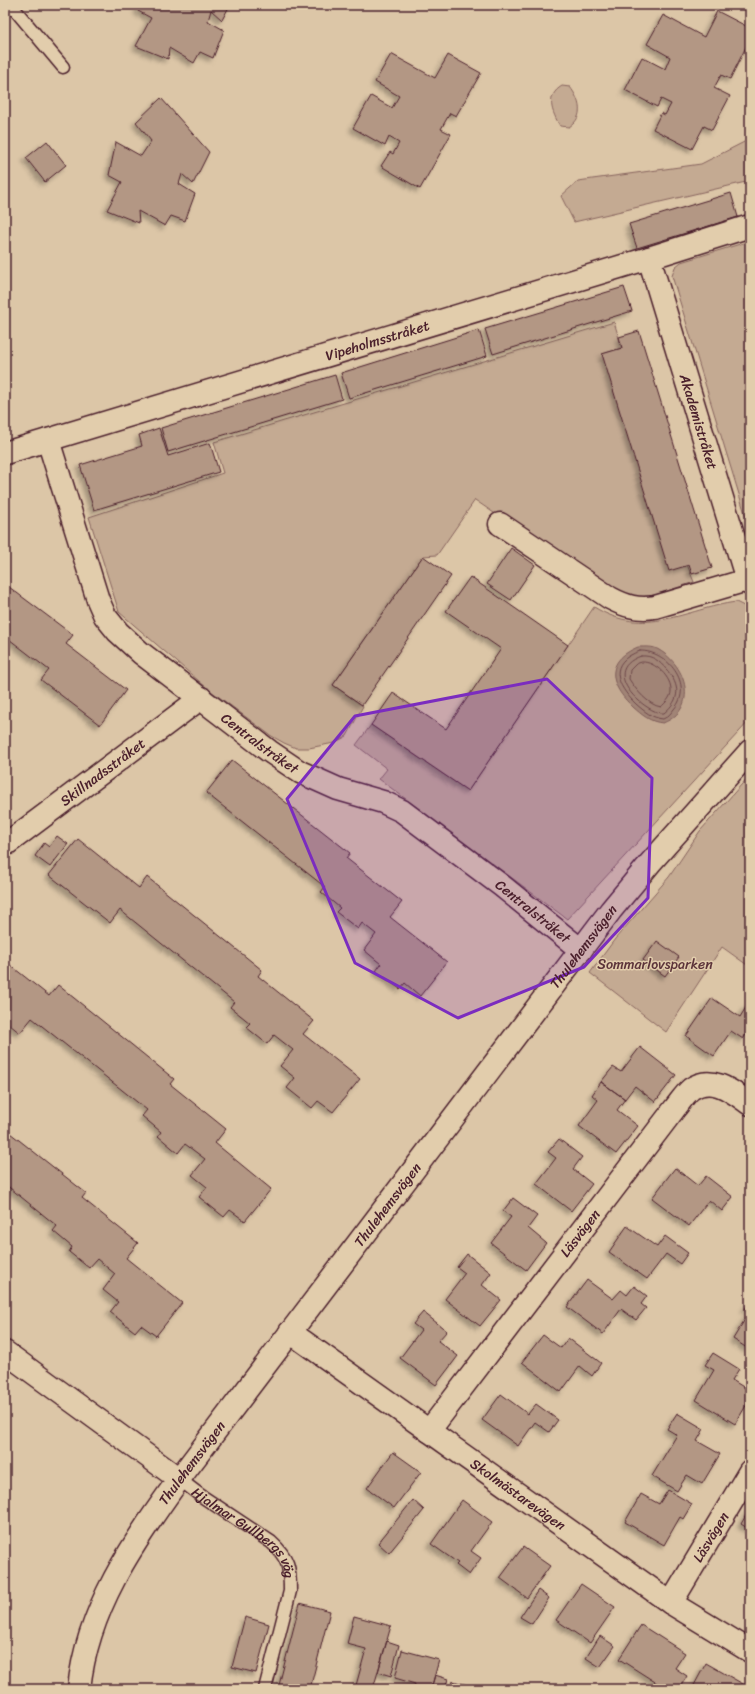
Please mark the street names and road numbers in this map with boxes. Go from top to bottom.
street label: Vipeholmsstråket [322,313,433,368]
street label: Akademistråket [672,370,725,473]
street label: Centralstråket [215,706,305,781]
street label: Skillnadsstråket [55,732,151,813]
street label: Centralstråket [490,873,577,951]
street label: Thulehemsvägen [543,899,624,994]
street label: Thulehemsvägen [347,1157,428,1252]
street label: Läsvägen [554,1203,607,1263]
street label: Thulehemsvägen [152,1415,232,1511]
street label: Skolmästarevägen [465,1452,571,1538]
street label: Hjalmar Gullbergs väg [186,1481,302,1579]
street label: Läsvägen [686,1507,736,1567]

